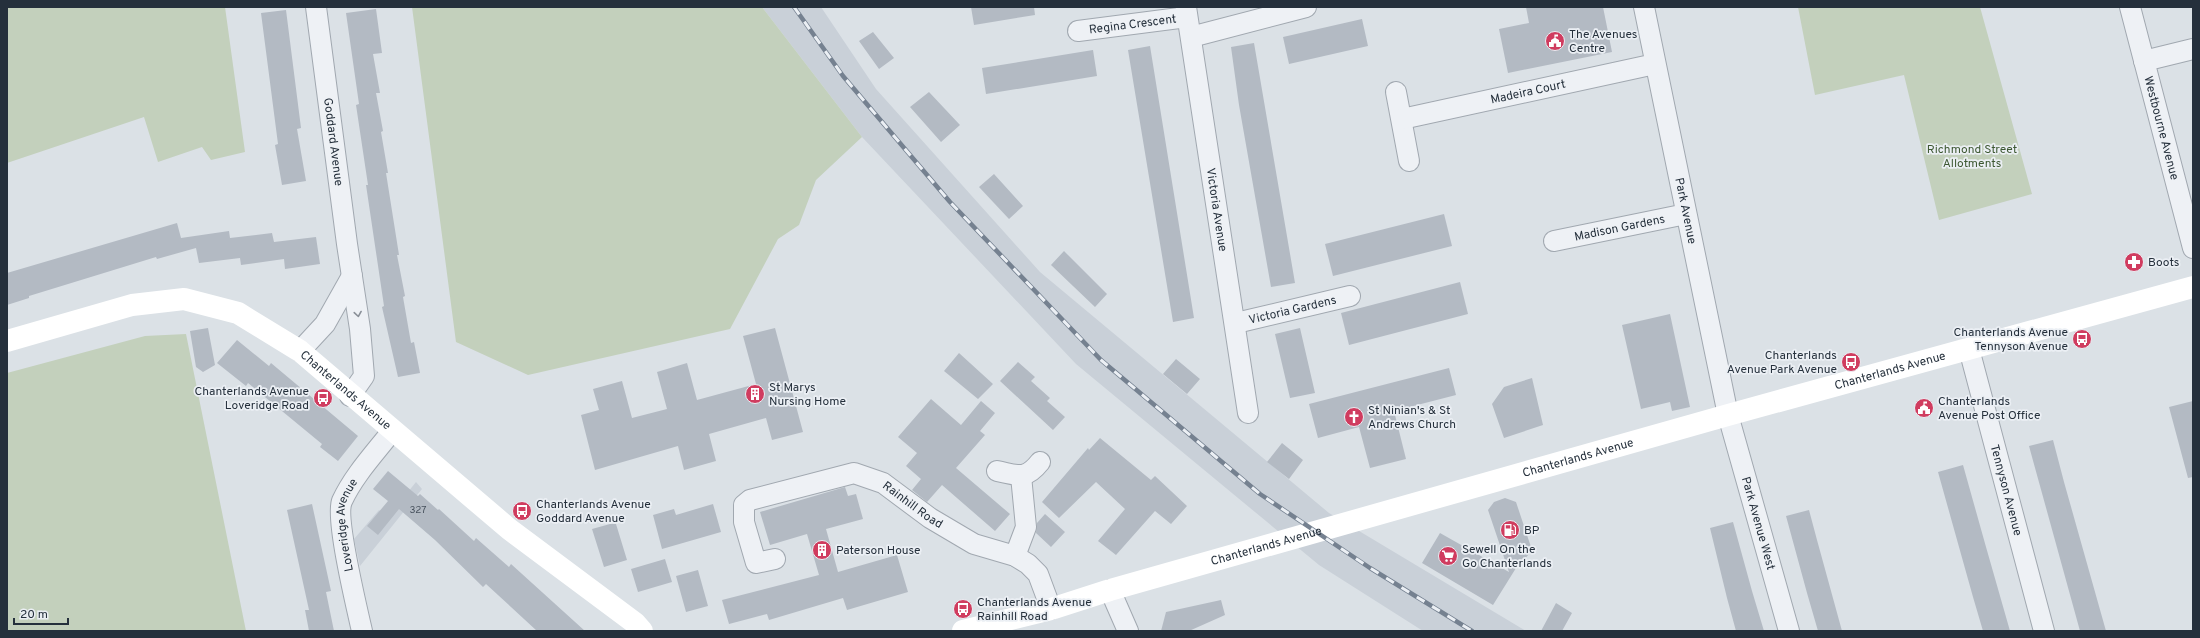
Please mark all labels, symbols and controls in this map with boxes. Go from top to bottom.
street label: Regina Crescent [1088,11,1177,39]
place label: The Avenues Centre [1569,27,1637,57]
public building icon: The Avenues Centre [1544,30,1566,52]
street label: Westbourne Avenue [2139,74,2182,182]
street label: Madeira Court [1489,77,1567,109]
street label: Goddard Avenue [319,97,346,187]
park label: Richmond Street Allotments [1927,142,2017,172]
street label: Victoria Avenue [1202,167,1230,253]
street label: Park Avenue [1670,176,1700,245]
street label: Madison Gardens [1573,211,1667,246]
pharmacy icon: Boots [2123,251,2145,273]
place label: Boots [2148,255,2180,271]
street label: Victoria Gardens [1247,293,1338,329]
one-way arrow [353,311,362,317]
place label: Chanterlands Avenue Tennyson Avenue [1953,325,2068,355]
bus stop icon: Chanterlands Avenue Tennyson Avenue [2071,328,2093,350]
street label: Chanterlands Avenue [296,347,394,434]
place label: Chanterlands Avenue Park Avenue [1727,348,1837,378]
street label: Chanterlands Avenue [1833,348,1948,394]
bus stop icon: Chanterlands Avenue Park Avenue [1840,351,1862,373]
place label: St Marys Nursing Home [769,380,846,410]
building icon: St Marys Nursing Home [744,383,766,405]
place label: Chanterlands Avenue Loveridge Road [194,384,309,414]
bus stop icon: Chanterlands Avenue Loveridge Road [312,387,334,409]
place label: Chanterlands Avenue Post Office [1938,394,2040,424]
public building icon: Chanterlands Avenue Post Office [1913,397,1935,419]
place label: St Ninian's & St Andrews Church [1368,403,1456,433]
church icon: St Ninian's & St Andrews Church [1343,406,1365,428]
street label: Chanterlands Avenue [1521,435,1636,482]
street label: Tennyson Avenue [1986,443,2025,538]
street label: Park Avenue West [1737,475,1778,572]
street label: Loveridge Avenue [334,476,362,573]
street label: Rainhill Road [879,478,945,533]
place label: Chanterlands Avenue Goddard Avenue [536,497,651,527]
bus stop icon: Chanterlands Avenue Goddard Avenue [511,500,533,522]
house number: 327 [409,504,427,517]
fuel station icon: BP [1499,519,1521,541]
street label: Chanterlands Avenue [1209,523,1324,570]
place label: BP [1524,523,1540,539]
building icon: Paterson House [811,539,833,561]
place label: Sewell On the Go Chanterlands [1462,542,1552,572]
place label: Paterson House [836,543,921,559]
supermarket icon: Sewell On the Go Chanterlands [1437,545,1459,567]
place label: Chanterlands Avenue Rainhill Road [977,595,1092,625]
bus stop icon: Chanterlands Avenue Rainhill Road [952,598,974,620]
scale bar [14,600,68,626]
text: 20 m [20,607,48,623]

